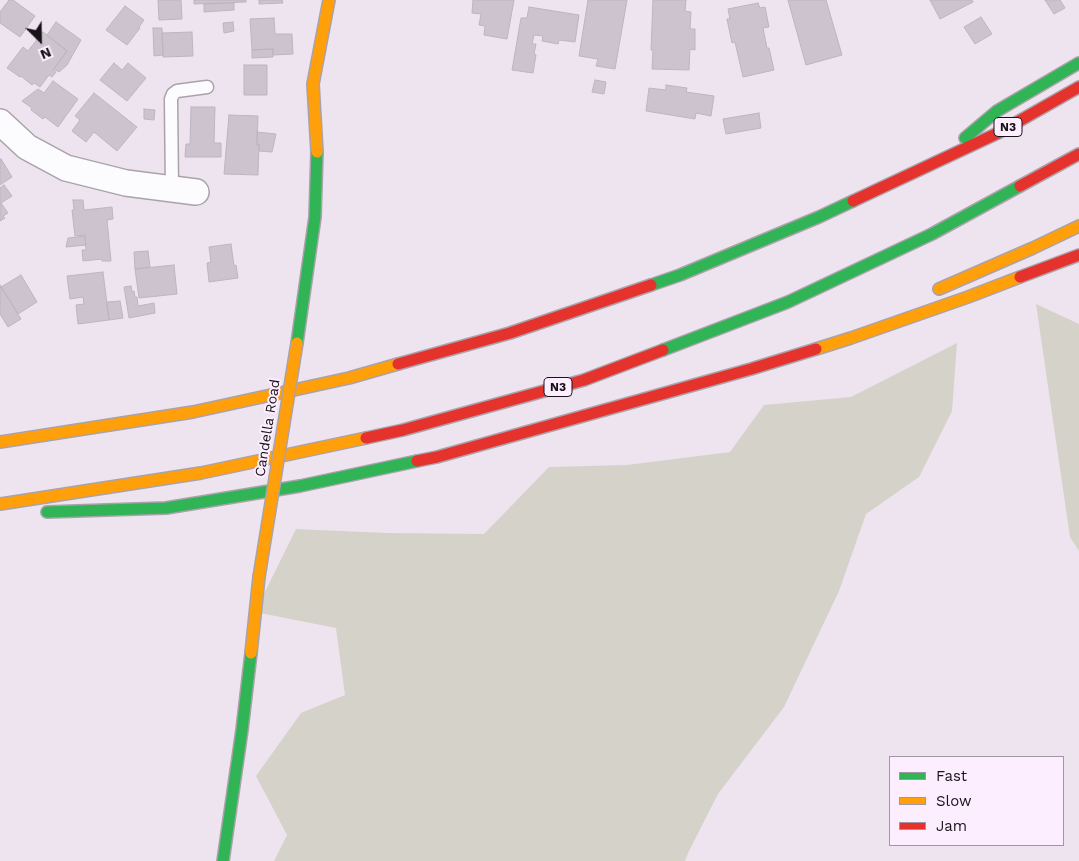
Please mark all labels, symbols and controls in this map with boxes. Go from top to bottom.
north arrow [15,15,65,65]
text: N [38,44,54,63]
road number: N3 [994,118,1022,136]
street label: Candella Road [252,378,284,478]
road number: N3 [544,378,572,397]
legend [889,756,1064,846]
text: Fast [936,767,967,785]
text: Slow [936,792,972,810]
text: Jam [936,817,967,835]

